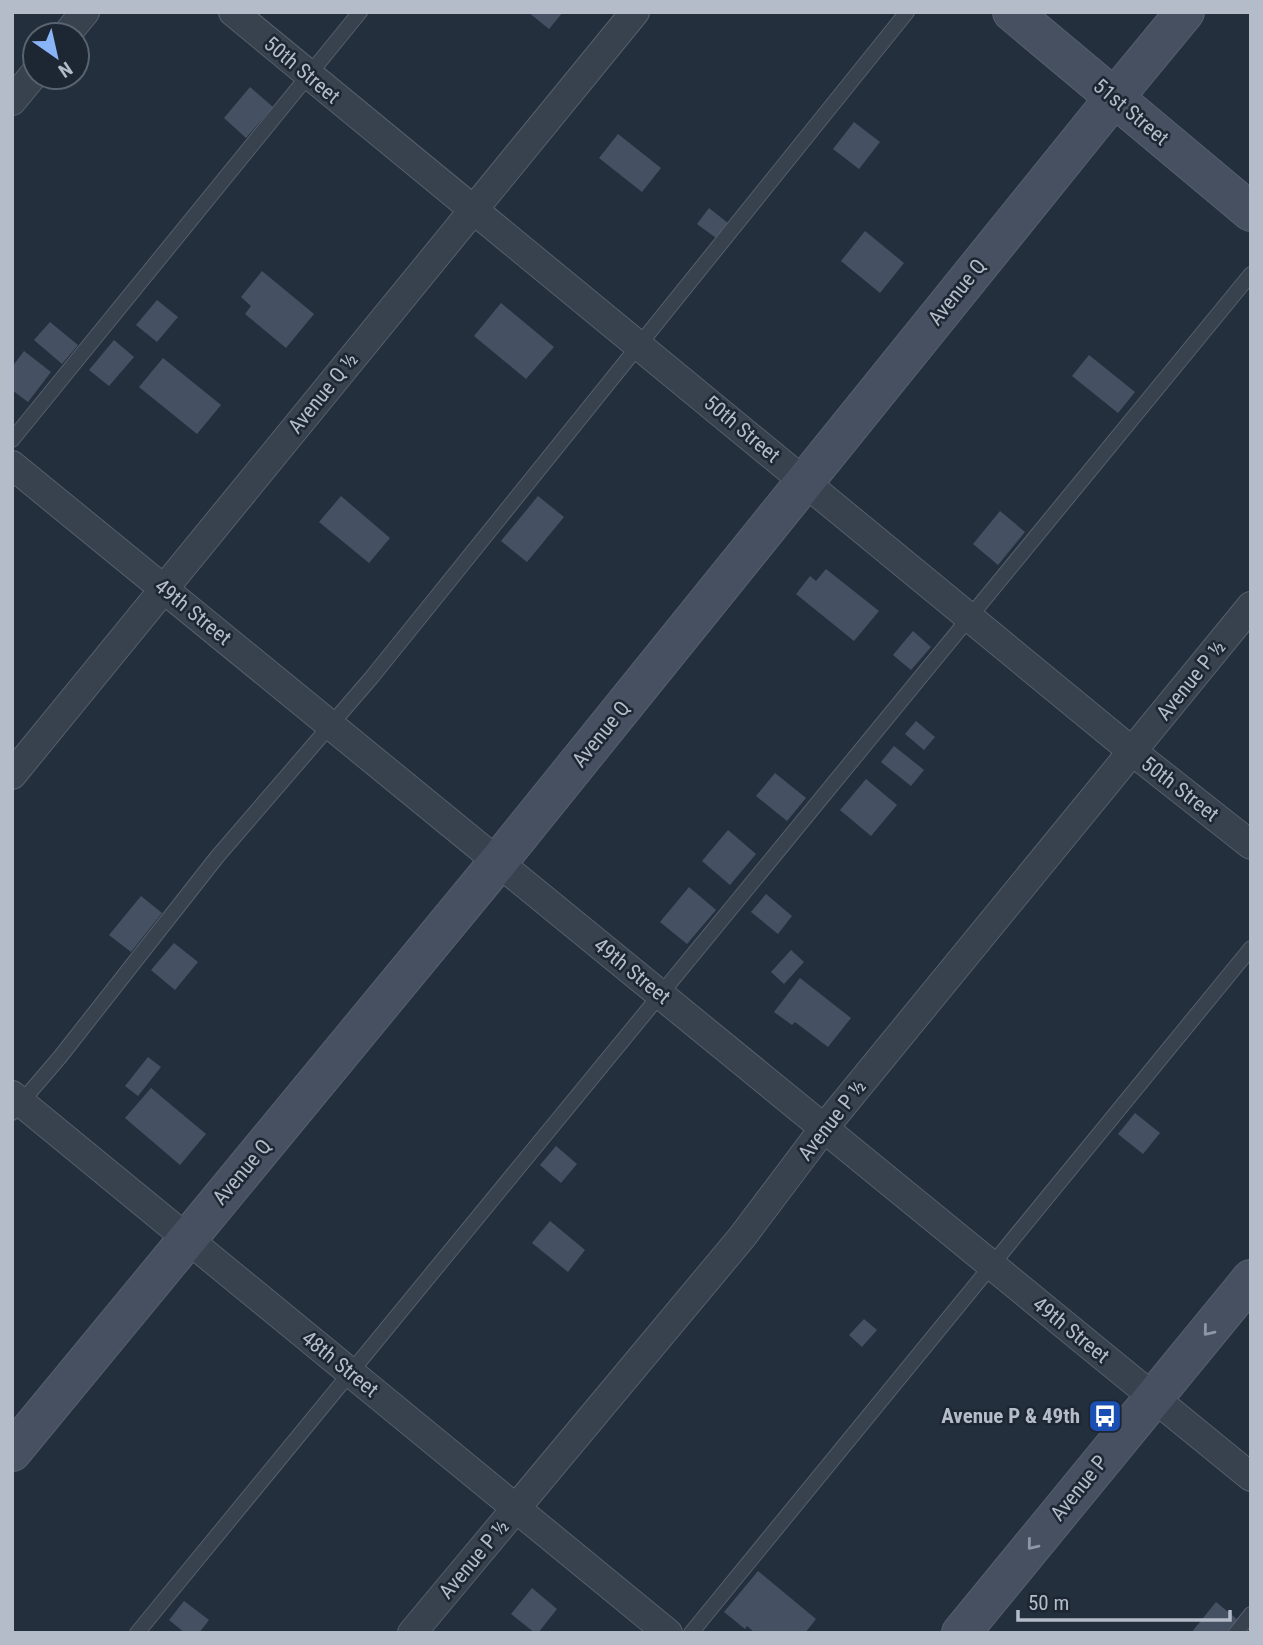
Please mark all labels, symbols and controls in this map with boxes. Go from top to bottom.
north arrow [21,21,91,91]
street label: 50th Street [259,32,345,108]
text: N [54,57,76,82]
street label: 51st Street [1089,74,1173,150]
street label: Avenue Q [923,254,991,330]
street label: Avenue Q ½ [283,348,363,438]
street label: 50th Street [699,391,785,467]
street label: 49th Street [150,574,236,650]
street label: Avenue P ½ [1151,635,1231,725]
street label: Avenue Q [567,696,635,772]
street label: 50th Street [1137,751,1223,827]
street label: 49th Street [589,933,675,1009]
street label: Avenue P ½ [793,1075,871,1165]
street label: Avenue Q [208,1134,276,1210]
street label: 49th Street [1028,1292,1114,1368]
one-way arrow [1203,1324,1216,1336]
street label: 48th Street [297,1326,383,1402]
bus stop icon: Avenue P & 49th [1086,1397,1124,1435]
place label: Avenue P & 49th [941,1404,1080,1428]
street label: Avenue P [1045,1451,1113,1525]
street label: Avenue P ½ [434,1515,514,1603]
one-way arrow [1028,1538,1041,1550]
scale bar [1018,1578,1230,1622]
text: 50 m [1028,1591,1069,1615]

